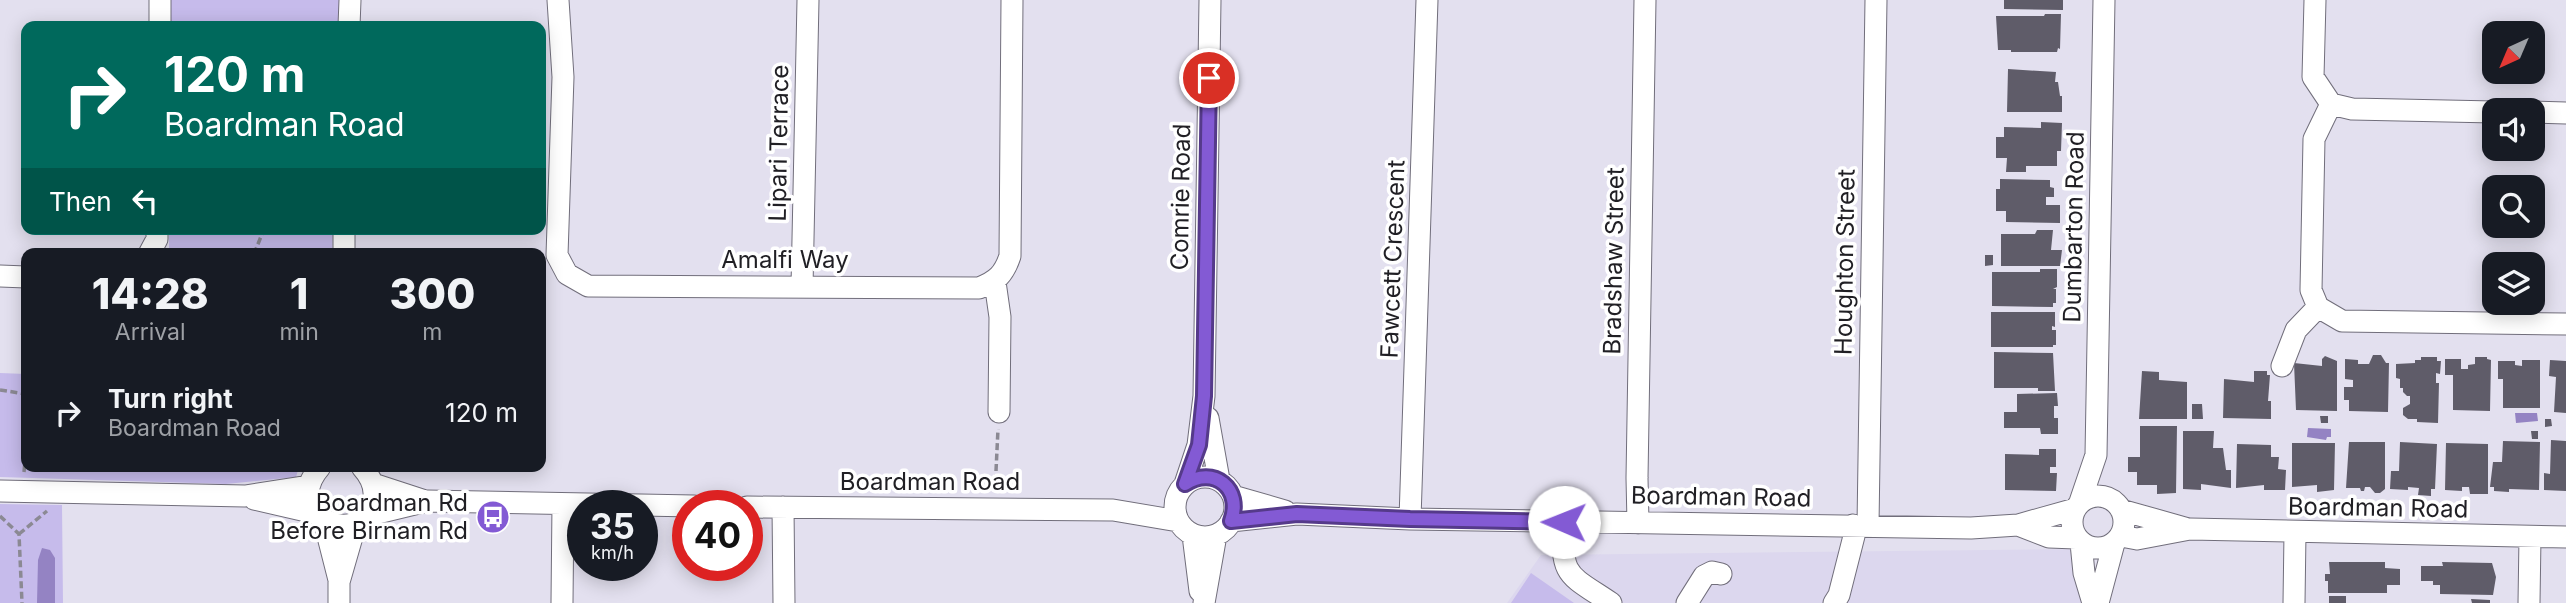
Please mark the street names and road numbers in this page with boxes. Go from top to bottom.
street label: Lipari Terrace [763,64,794,222]
street label: Comrie Road [1165,123,1196,271]
street label: Dumbarton Road [2057,131,2090,323]
street label: Fawcett Crescent [1375,159,1410,359]
street label: Bradshaw Street [1597,167,1630,355]
street label: Houghton Street [1828,169,1861,355]
street label: Amalfi Way [721,245,849,274]
street label: Boardman Road [840,467,1020,496]
street label: Boardman Road [1631,480,1811,513]
street label: Boardman Road [2288,491,2468,524]

